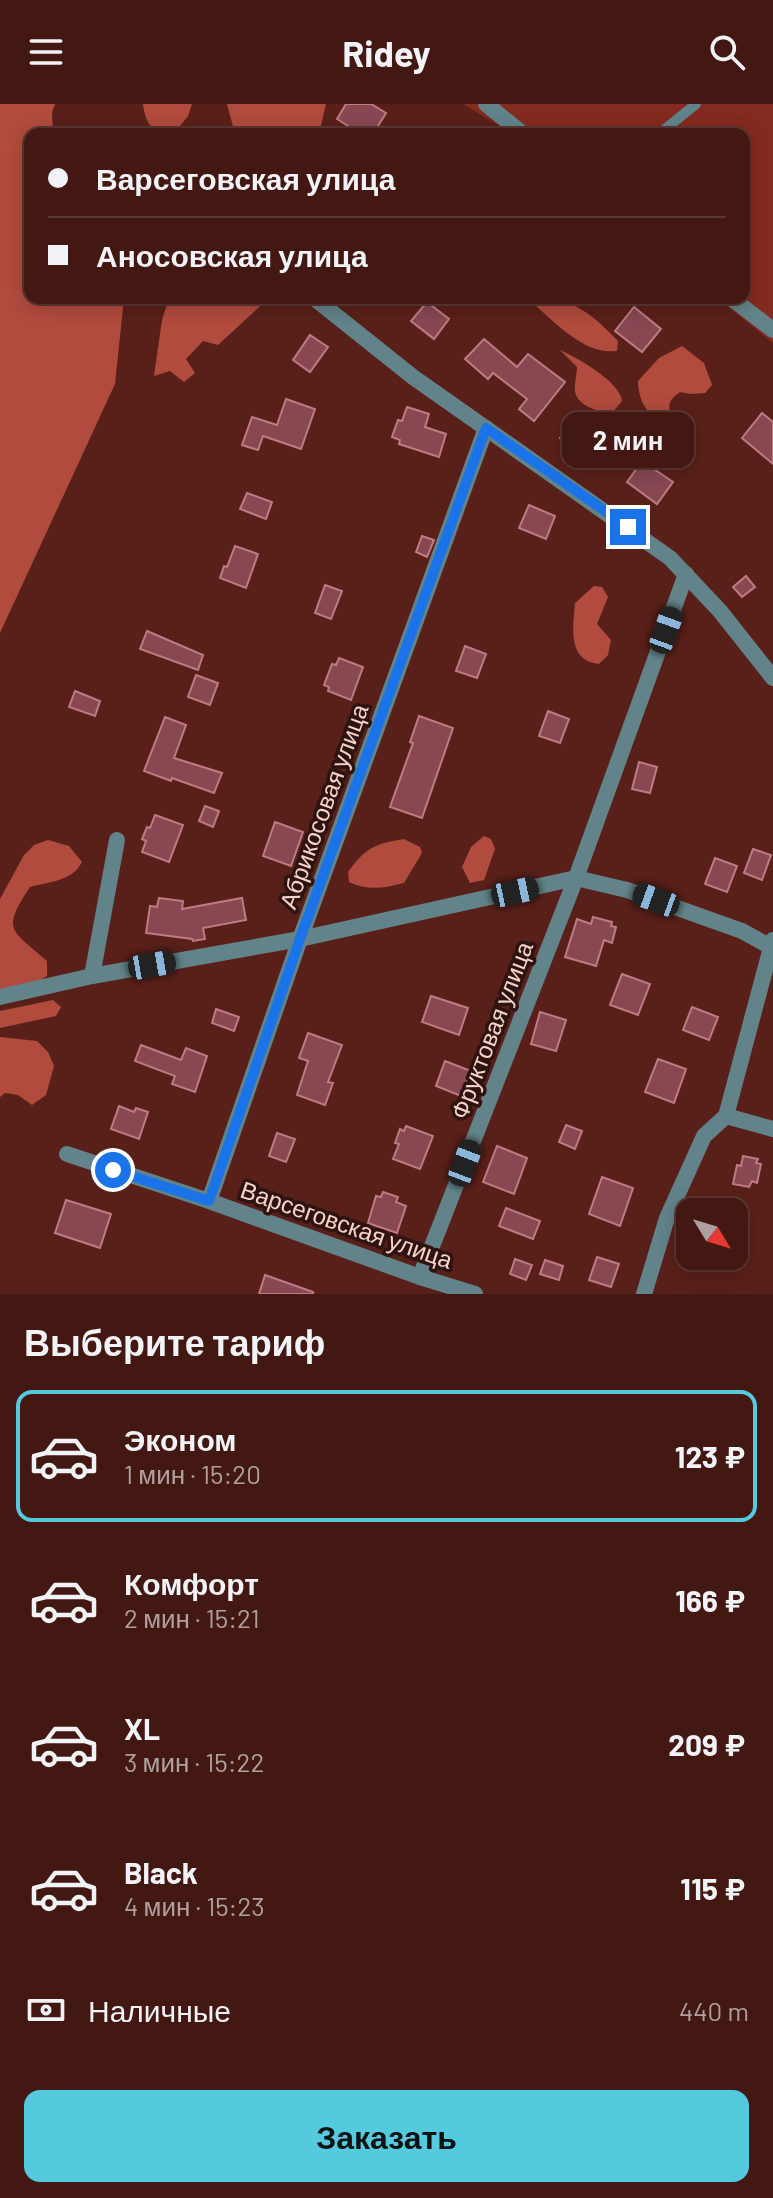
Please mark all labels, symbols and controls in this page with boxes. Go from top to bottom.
icon: menu [24,30,68,74]
icon: search [705,30,749,74]
text: Ridey [342,31,431,74]
text: Варсеговская улица [96,160,395,196]
text: Аносовская улица [96,237,368,273]
callout: 2 мин [562,411,694,467]
text: 2 мин [593,424,663,455]
route end [610,509,646,545]
car [647,603,685,657]
street label: Абрикосовая улица [272,699,374,912]
car [489,875,541,909]
car [629,881,683,919]
street label: Фруктовая улица [444,937,538,1123]
car [126,949,178,981]
car [445,1136,485,1190]
route start [95,1152,131,1188]
street label: Варсеговская улица [237,1174,457,1274]
north arrow [676,1198,748,1270]
map controls [676,1198,748,1270]
text: Выберите тариф [24,1320,325,1363]
icon: car [28,1420,100,1492]
text: Эконом [124,1421,237,1457]
text: 123 ₽ [675,1438,745,1474]
text: 1 мин · 15:20 [124,1458,261,1489]
icon: car [28,1564,100,1636]
text: Комфорт [124,1565,259,1601]
text: 166 ₽ [675,1582,745,1618]
text: 2 мин · 15:21 [124,1602,260,1633]
icon: car [28,1708,100,1780]
text: XL [124,1710,160,1746]
text: 209 ₽ [668,1726,745,1762]
text: 3 мин · 15:22 [124,1746,264,1777]
icon: car [28,1852,100,1924]
text: Black [124,1854,198,1890]
text: 115 ₽ [680,1870,745,1906]
text: 4 мин · 15:23 [124,1890,265,1921]
icon: cash [24,1988,68,2032]
text: Наличные [88,1992,231,2028]
text: 440 m [679,1995,749,2026]
button: Заказать [24,2090,749,2182]

